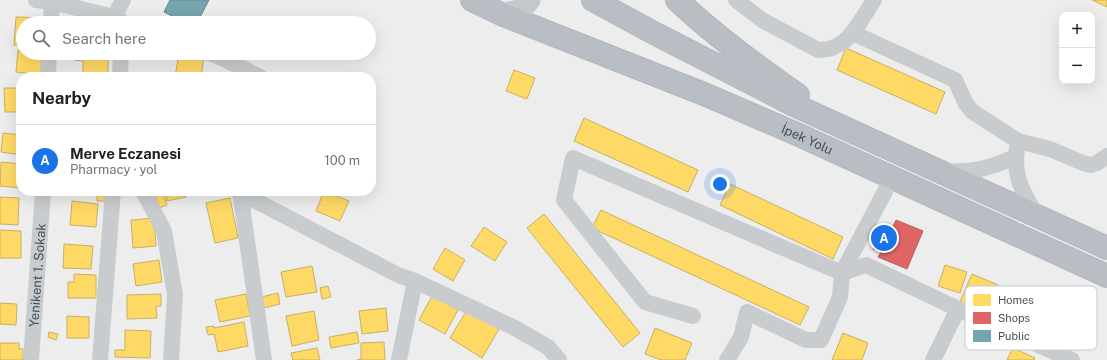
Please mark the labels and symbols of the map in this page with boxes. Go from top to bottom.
street label: İpek Yolu [779,121,835,157]
your location [710,174,730,194]
street label: Yenikent 1. Sokak [26,223,48,328]
pin: A [871,223,897,253]
legend [965,286,1097,350]
text: Homes [998,294,1034,306]
text: Shops [998,312,1030,324]
text: Public [998,330,1030,342]

